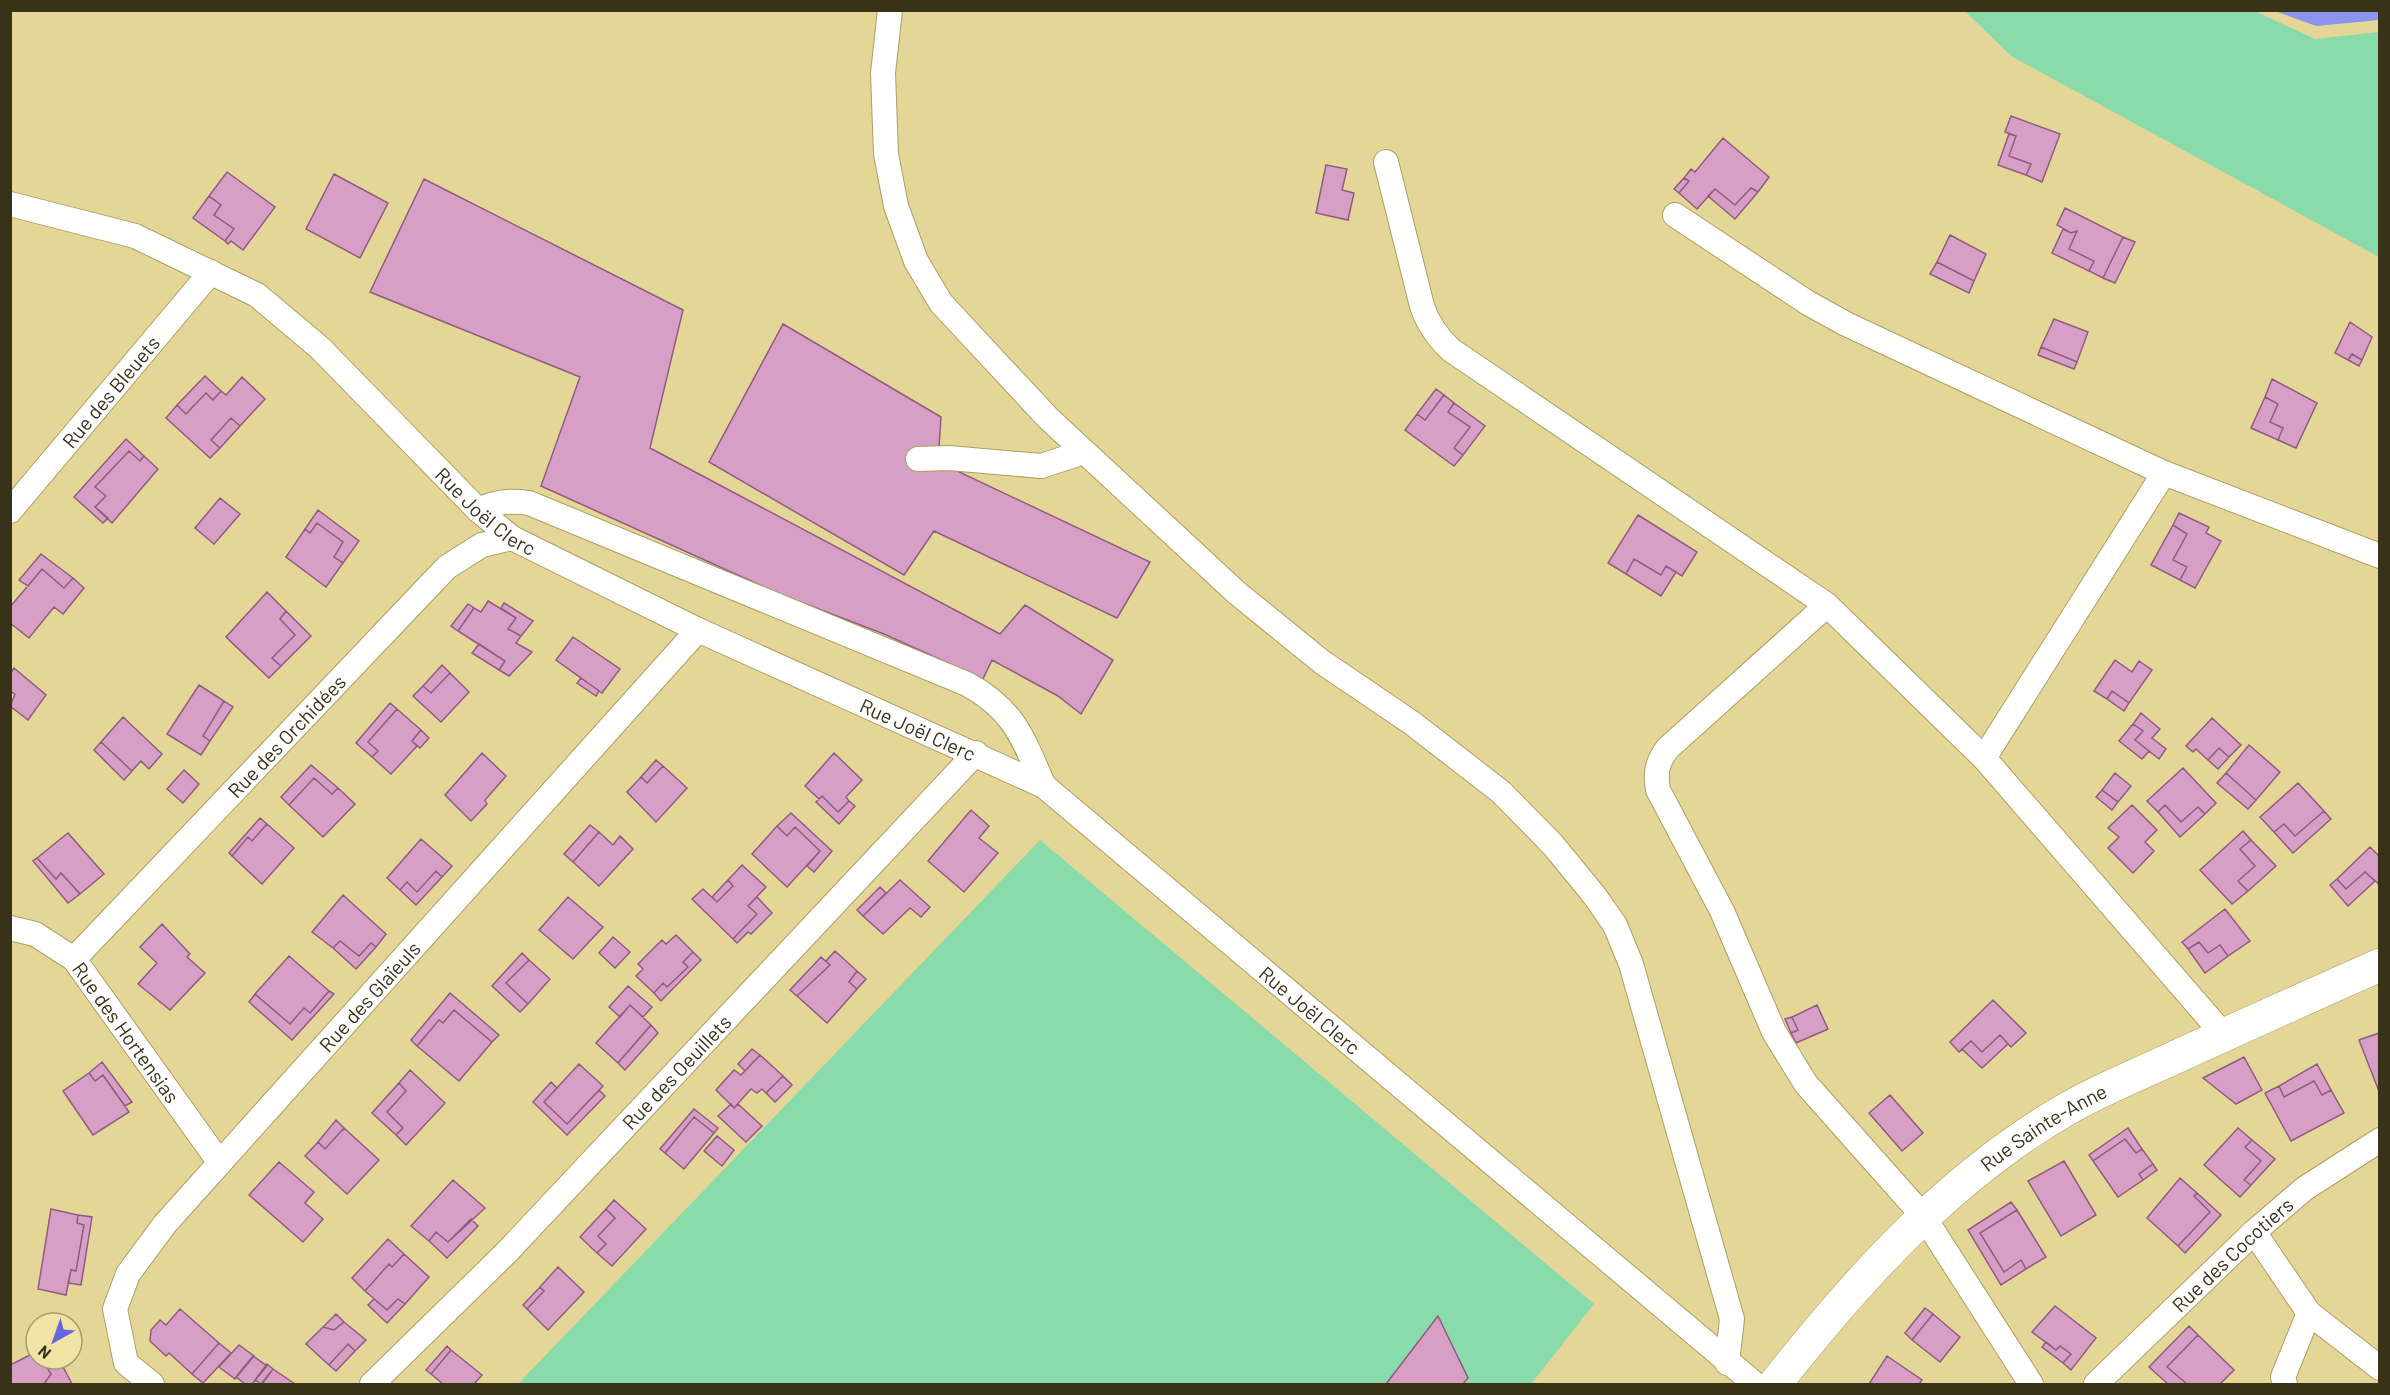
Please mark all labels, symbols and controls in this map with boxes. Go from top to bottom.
street label: Rue des Bleuets [57,331,164,452]
street label: Rue Joël Clerc [431,462,540,560]
street label: Rue des Orchidées [222,670,350,802]
street label: Rue Joël Clerc [856,693,980,766]
street label: Rue des Glaïeuls [314,936,425,1056]
street label: Rue des Hortensias [68,957,185,1107]
street label: Rue Joël Clerc [1255,961,1365,1059]
street label: Rue des Oeuillets [617,1010,736,1134]
street label: Rue Sainte-Anne [1975,1078,2110,1176]
street label: Rue des Cocotiers [2167,1192,2298,1317]
north arrow [24,1311,84,1371]
text: N [34,1342,54,1364]

